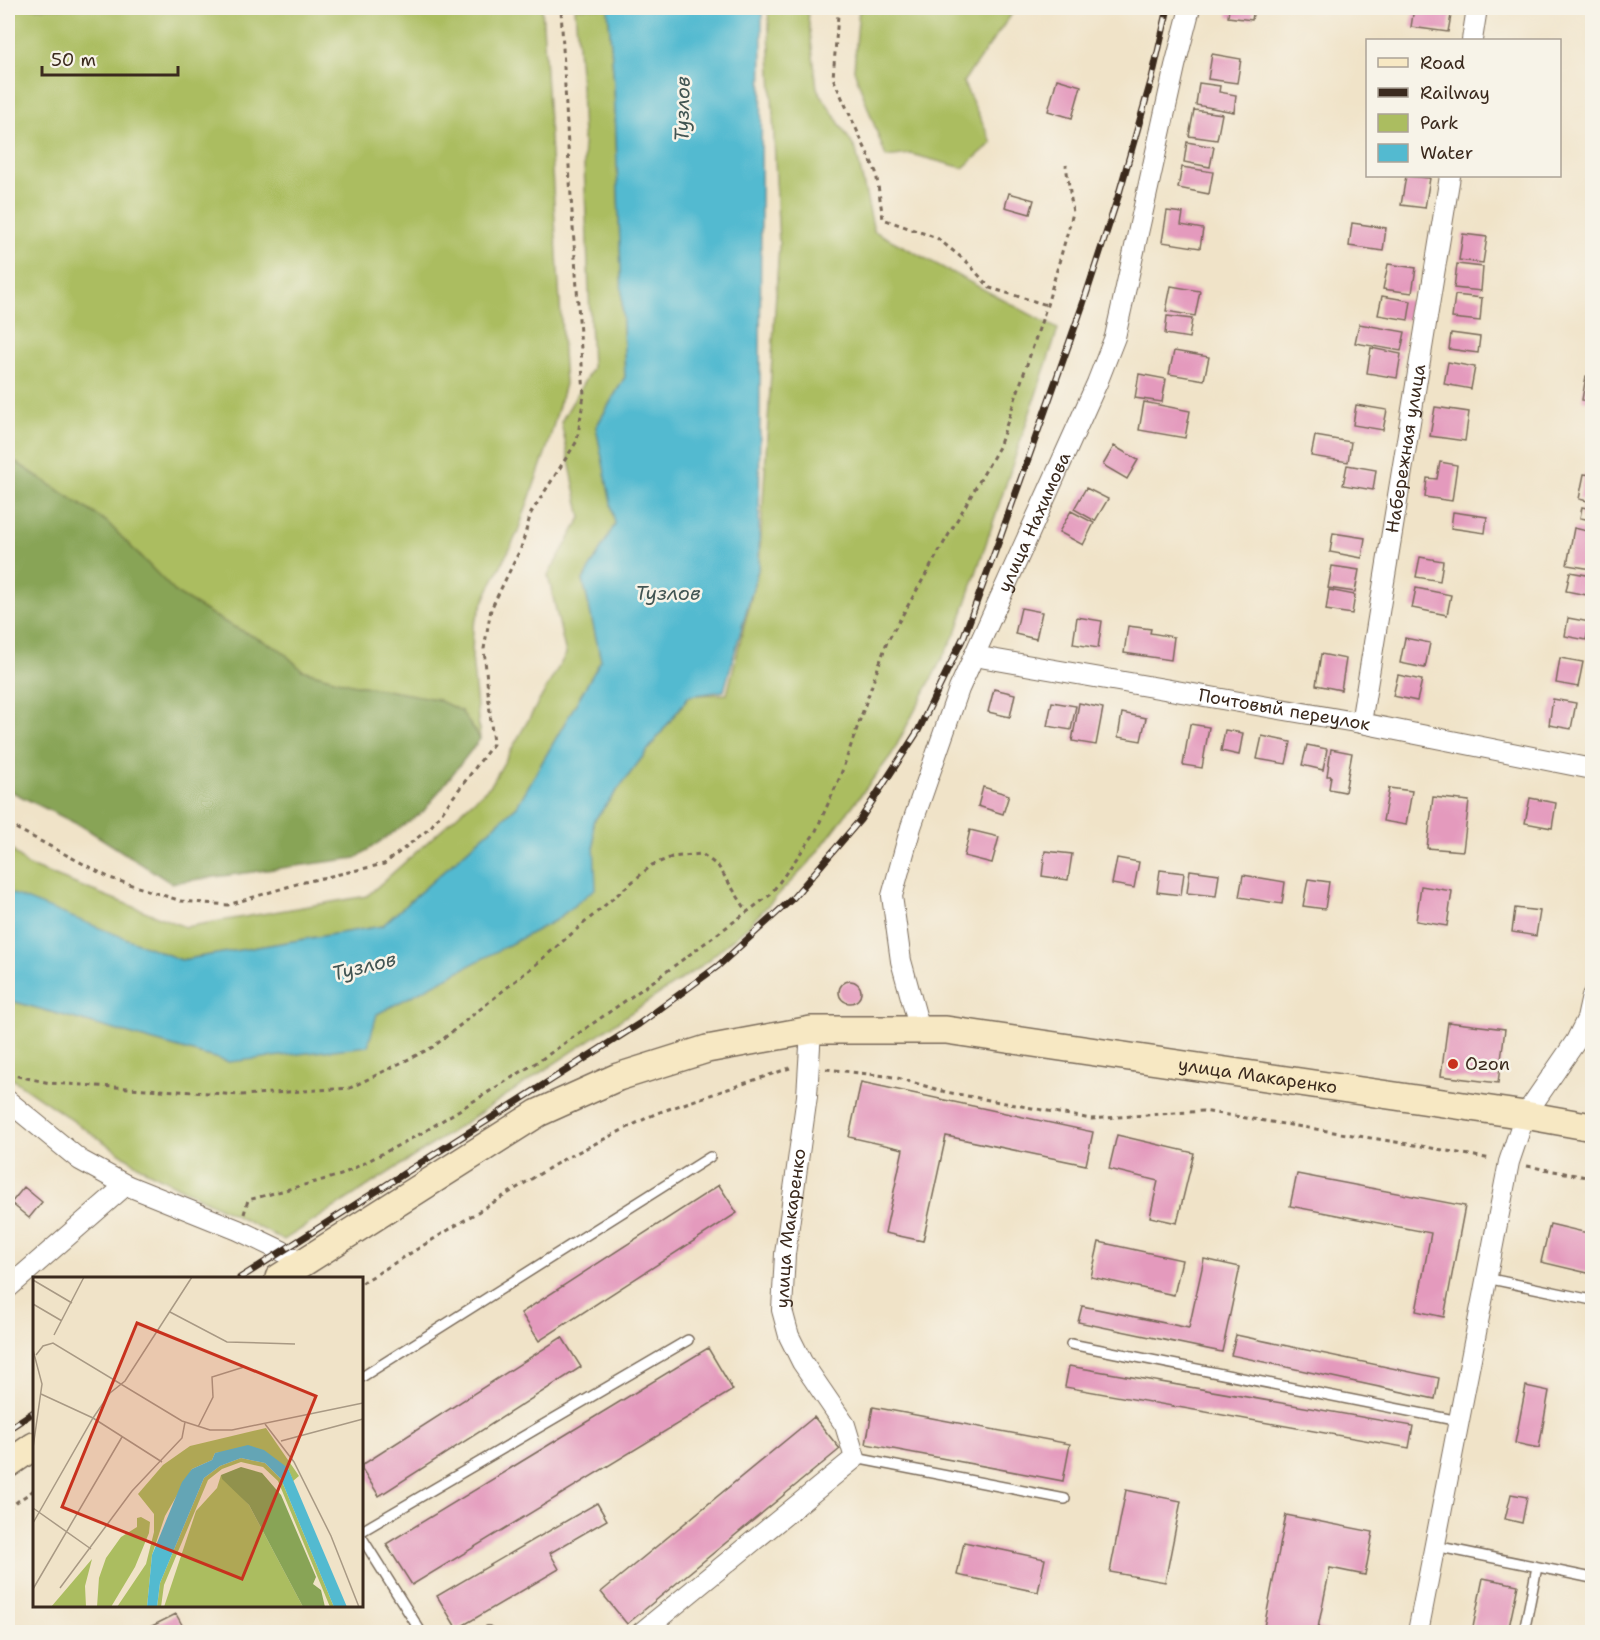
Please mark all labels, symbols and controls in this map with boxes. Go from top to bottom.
scale bar [42,39,178,77]
legend [1366,39,1561,177]
text: 50 m [51,48,96,72]
text: Road [1420,51,1465,75]
water label: Тузлов [668,76,696,142]
text: Railway [1420,81,1490,105]
text: Park [1420,111,1459,135]
text: Water [1420,141,1473,165]
street label: Набережная улица [1380,362,1431,535]
street label: улица Нахимова [992,448,1076,596]
water label: Тузлов [635,580,701,606]
street label: Почтовый переулок [1197,683,1373,737]
water label: Тузлов [329,945,399,987]
street label: улица Макаренко [1177,1052,1339,1099]
place label: Ozon [1465,1052,1510,1076]
marker: Ozon [1446,1057,1460,1071]
street label: улица Макаренко [770,1147,812,1309]
inset map [33,1277,363,1607]

